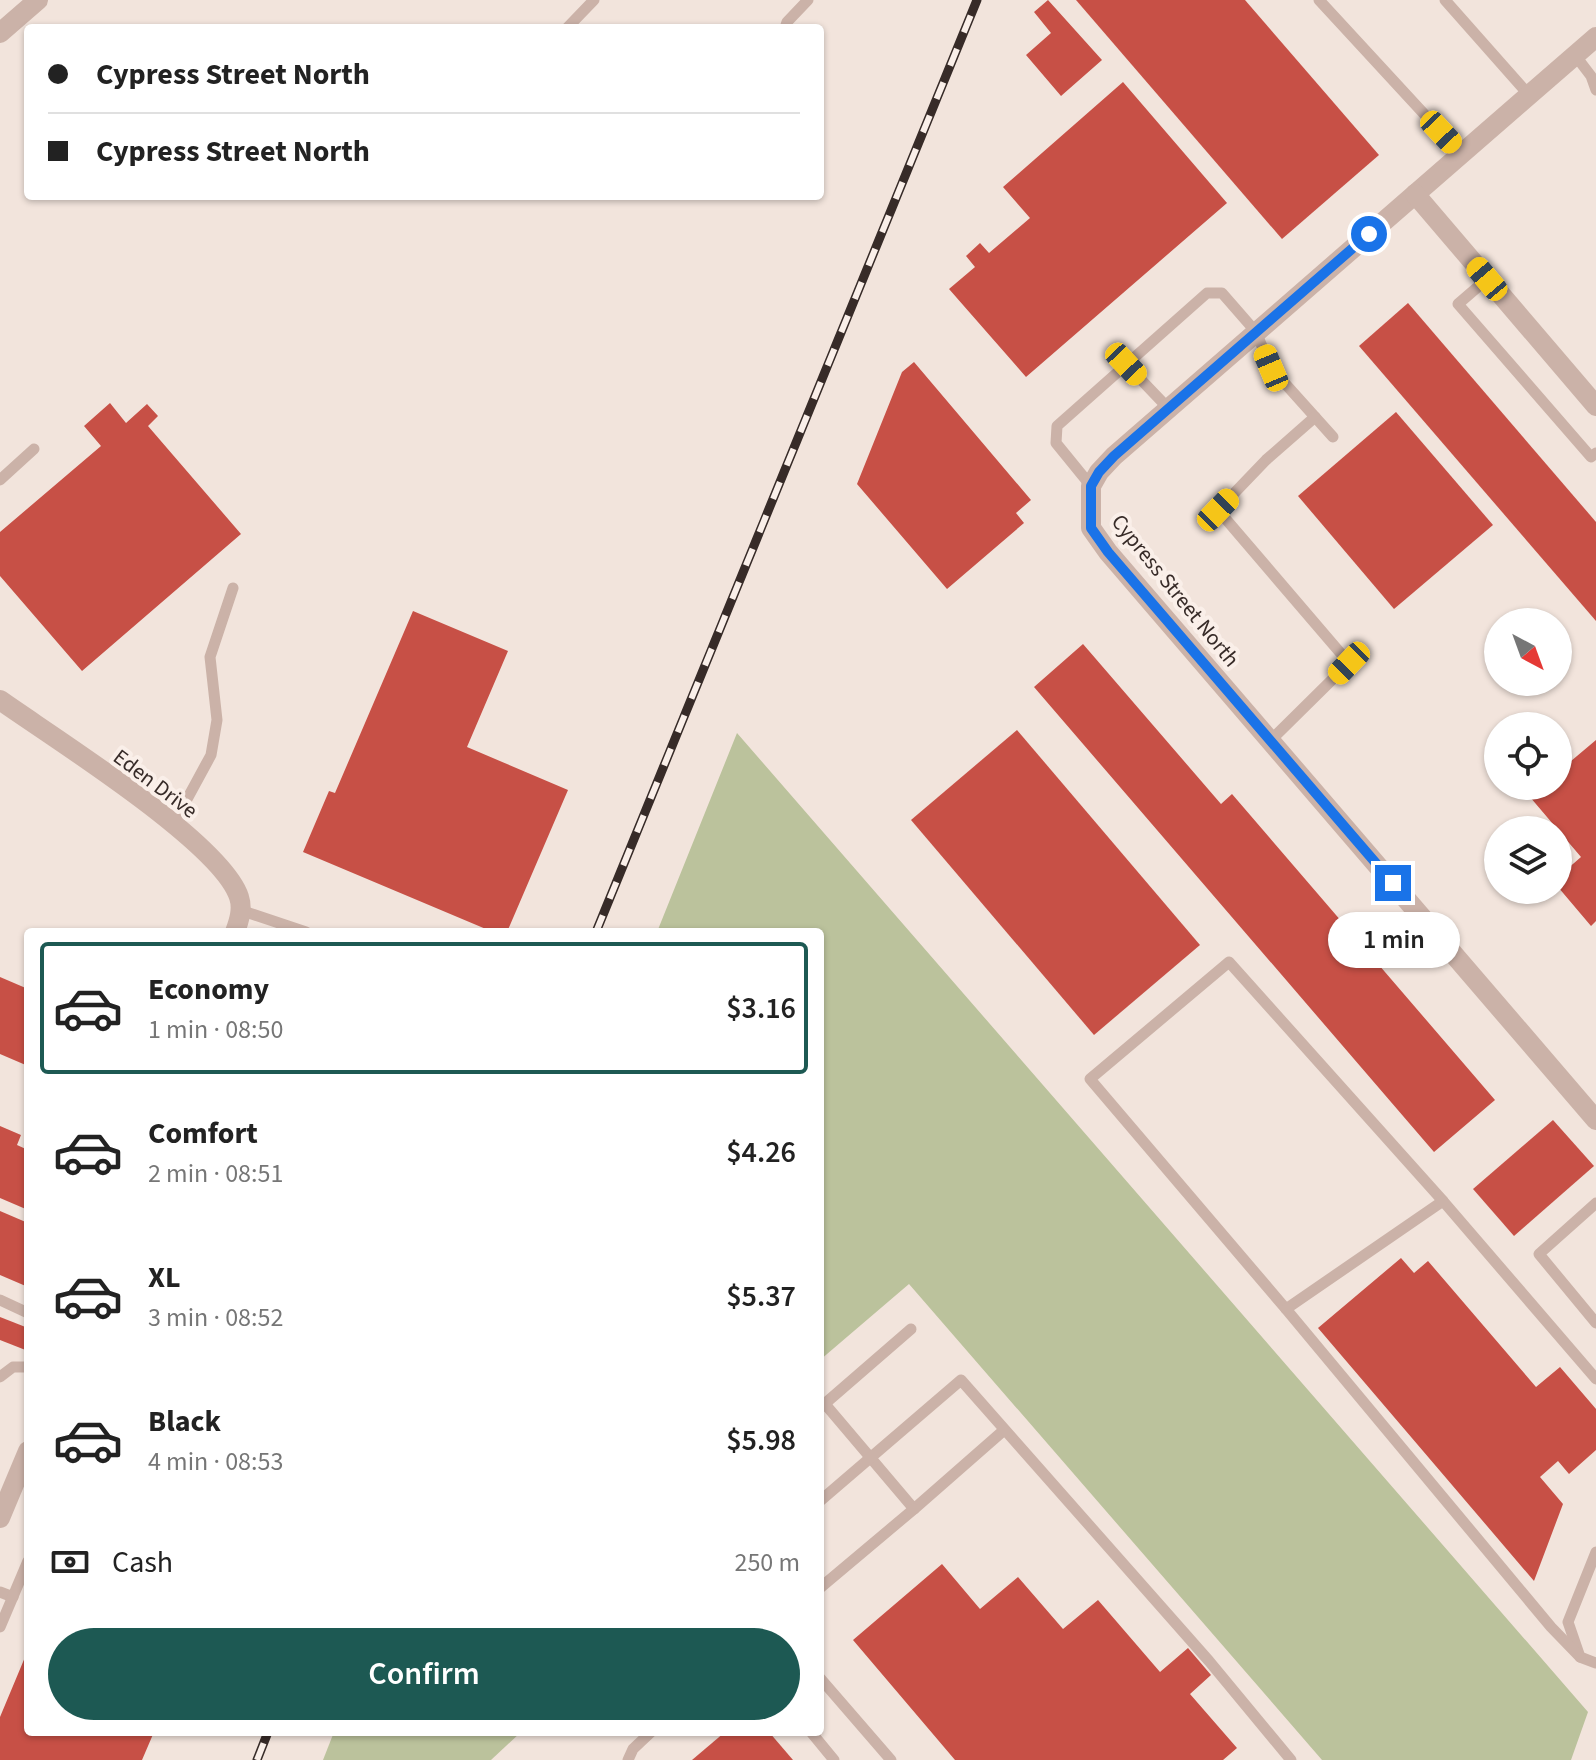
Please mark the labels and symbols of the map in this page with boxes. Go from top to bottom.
car [1416,106,1466,158]
route start [1351,216,1387,252]
car [1462,253,1512,305]
car [1101,338,1151,390]
car [1251,341,1291,395]
car [1193,484,1243,536]
street label: Cypress Street North [1103,507,1247,674]
north arrow [1484,608,1572,696]
car [1324,637,1374,689]
street label: Eden Drive [106,741,204,826]
route end [1375,865,1411,901]
callout: 1 min [1327,911,1459,967]

